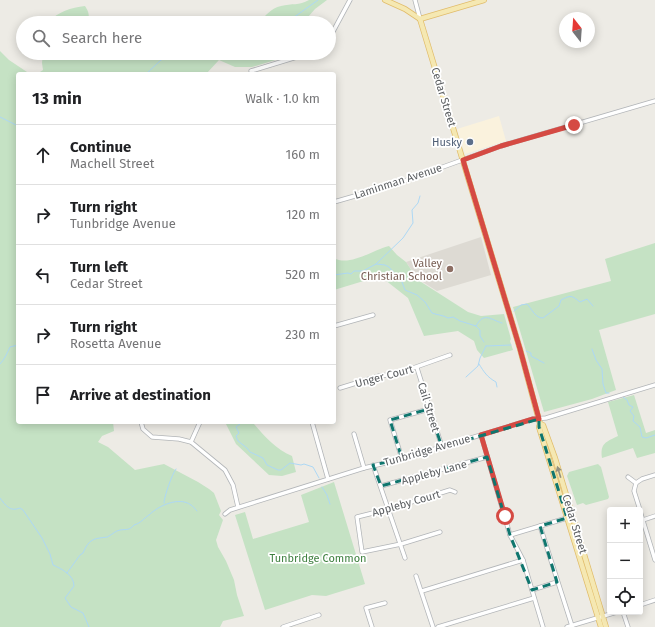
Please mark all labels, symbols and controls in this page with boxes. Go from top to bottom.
north arrow [559,12,595,48]
search box [16,16,336,60]
icon: search [30,27,52,49]
text: Search here [62,29,142,47]
street label: Cedar Street [428,66,459,128]
text: 13 min [32,88,82,109]
text: Walk · 1.0 km [245,91,320,106]
route end [565,116,583,134]
place label: Husky [432,136,463,149]
marker: Husky [465,137,475,147]
text: Continue [70,138,131,156]
icon: ahead [32,144,54,166]
text: 160 m [286,147,320,162]
text: Machell Street [70,156,154,171]
street label: Laminman Avenue [353,161,444,202]
text: Turn right [70,198,137,216]
icon: right [32,204,54,226]
text: 120 m [286,207,320,222]
text: Tunbridge Avenue [70,216,176,231]
place label: Valley Christian School [361,257,443,283]
text: Turn left [70,258,128,276]
icon: left [32,264,54,286]
marker: Valley Christian School [445,264,455,274]
text: 520 m [285,267,320,282]
text: Cedar Street [70,276,143,291]
text: Turn right [70,318,137,336]
icon: right [32,324,54,346]
text: 230 m [285,327,320,342]
text: Rosetta Avenue [70,336,161,351]
street label: Unger Court [354,363,415,390]
street label: Cail Street [415,381,442,434]
icon: arrive [32,384,54,406]
text: Arrive at destination [70,386,211,404]
street label: Tunbridge Avenue [382,432,472,469]
street label: Appleby Lane [400,458,468,487]
one-way arrow [556,465,562,477]
street label: Appleby Court [371,488,442,519]
street label: Cedar Street [559,493,590,555]
route start [496,507,514,525]
map controls [607,507,643,615]
button: + [607,507,643,543]
button: − [607,543,643,579]
park label: Tunbridge Common [269,552,367,565]
button: locate [607,579,643,615]

